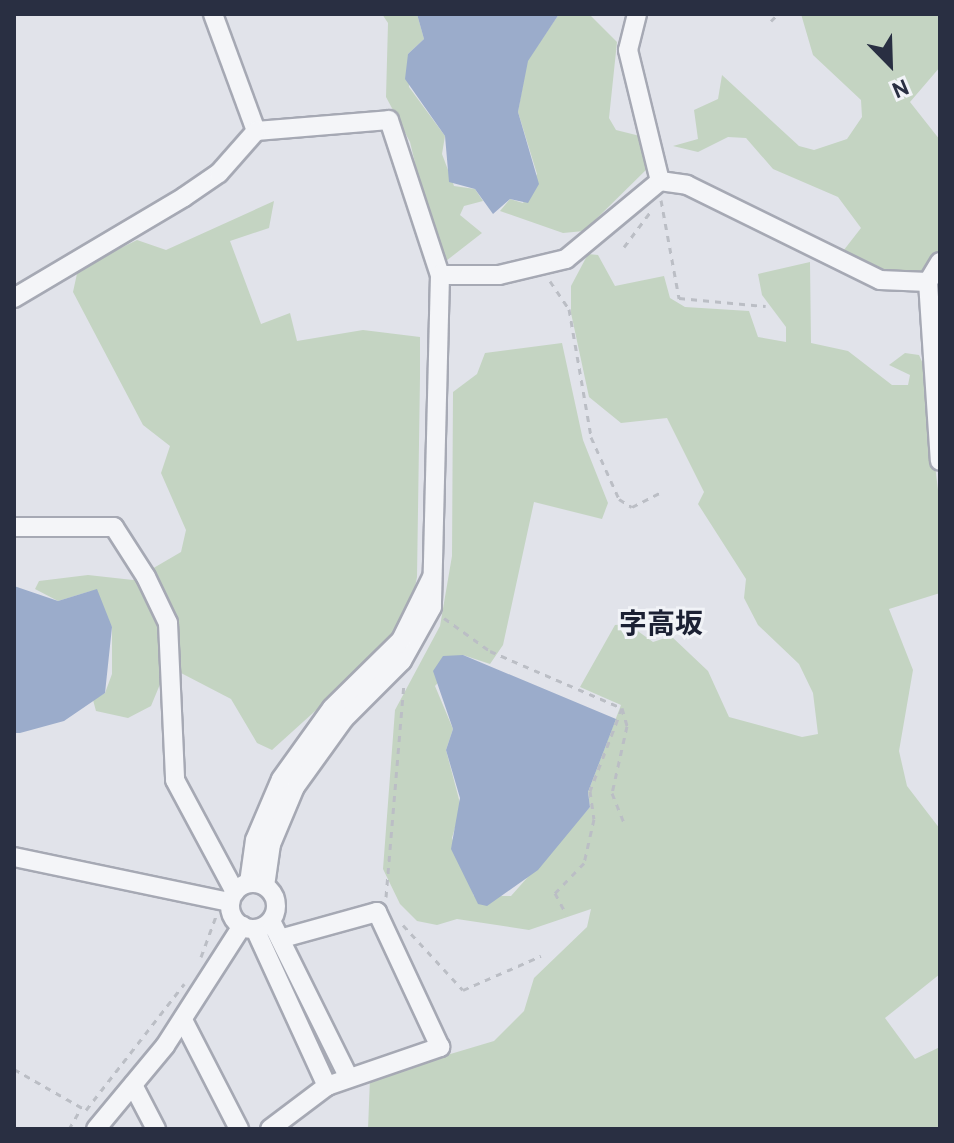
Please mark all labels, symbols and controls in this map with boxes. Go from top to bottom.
north arrow [850,24,930,104]
text: N [887,71,912,102]
district label: 字高坂 [619,609,703,643]

